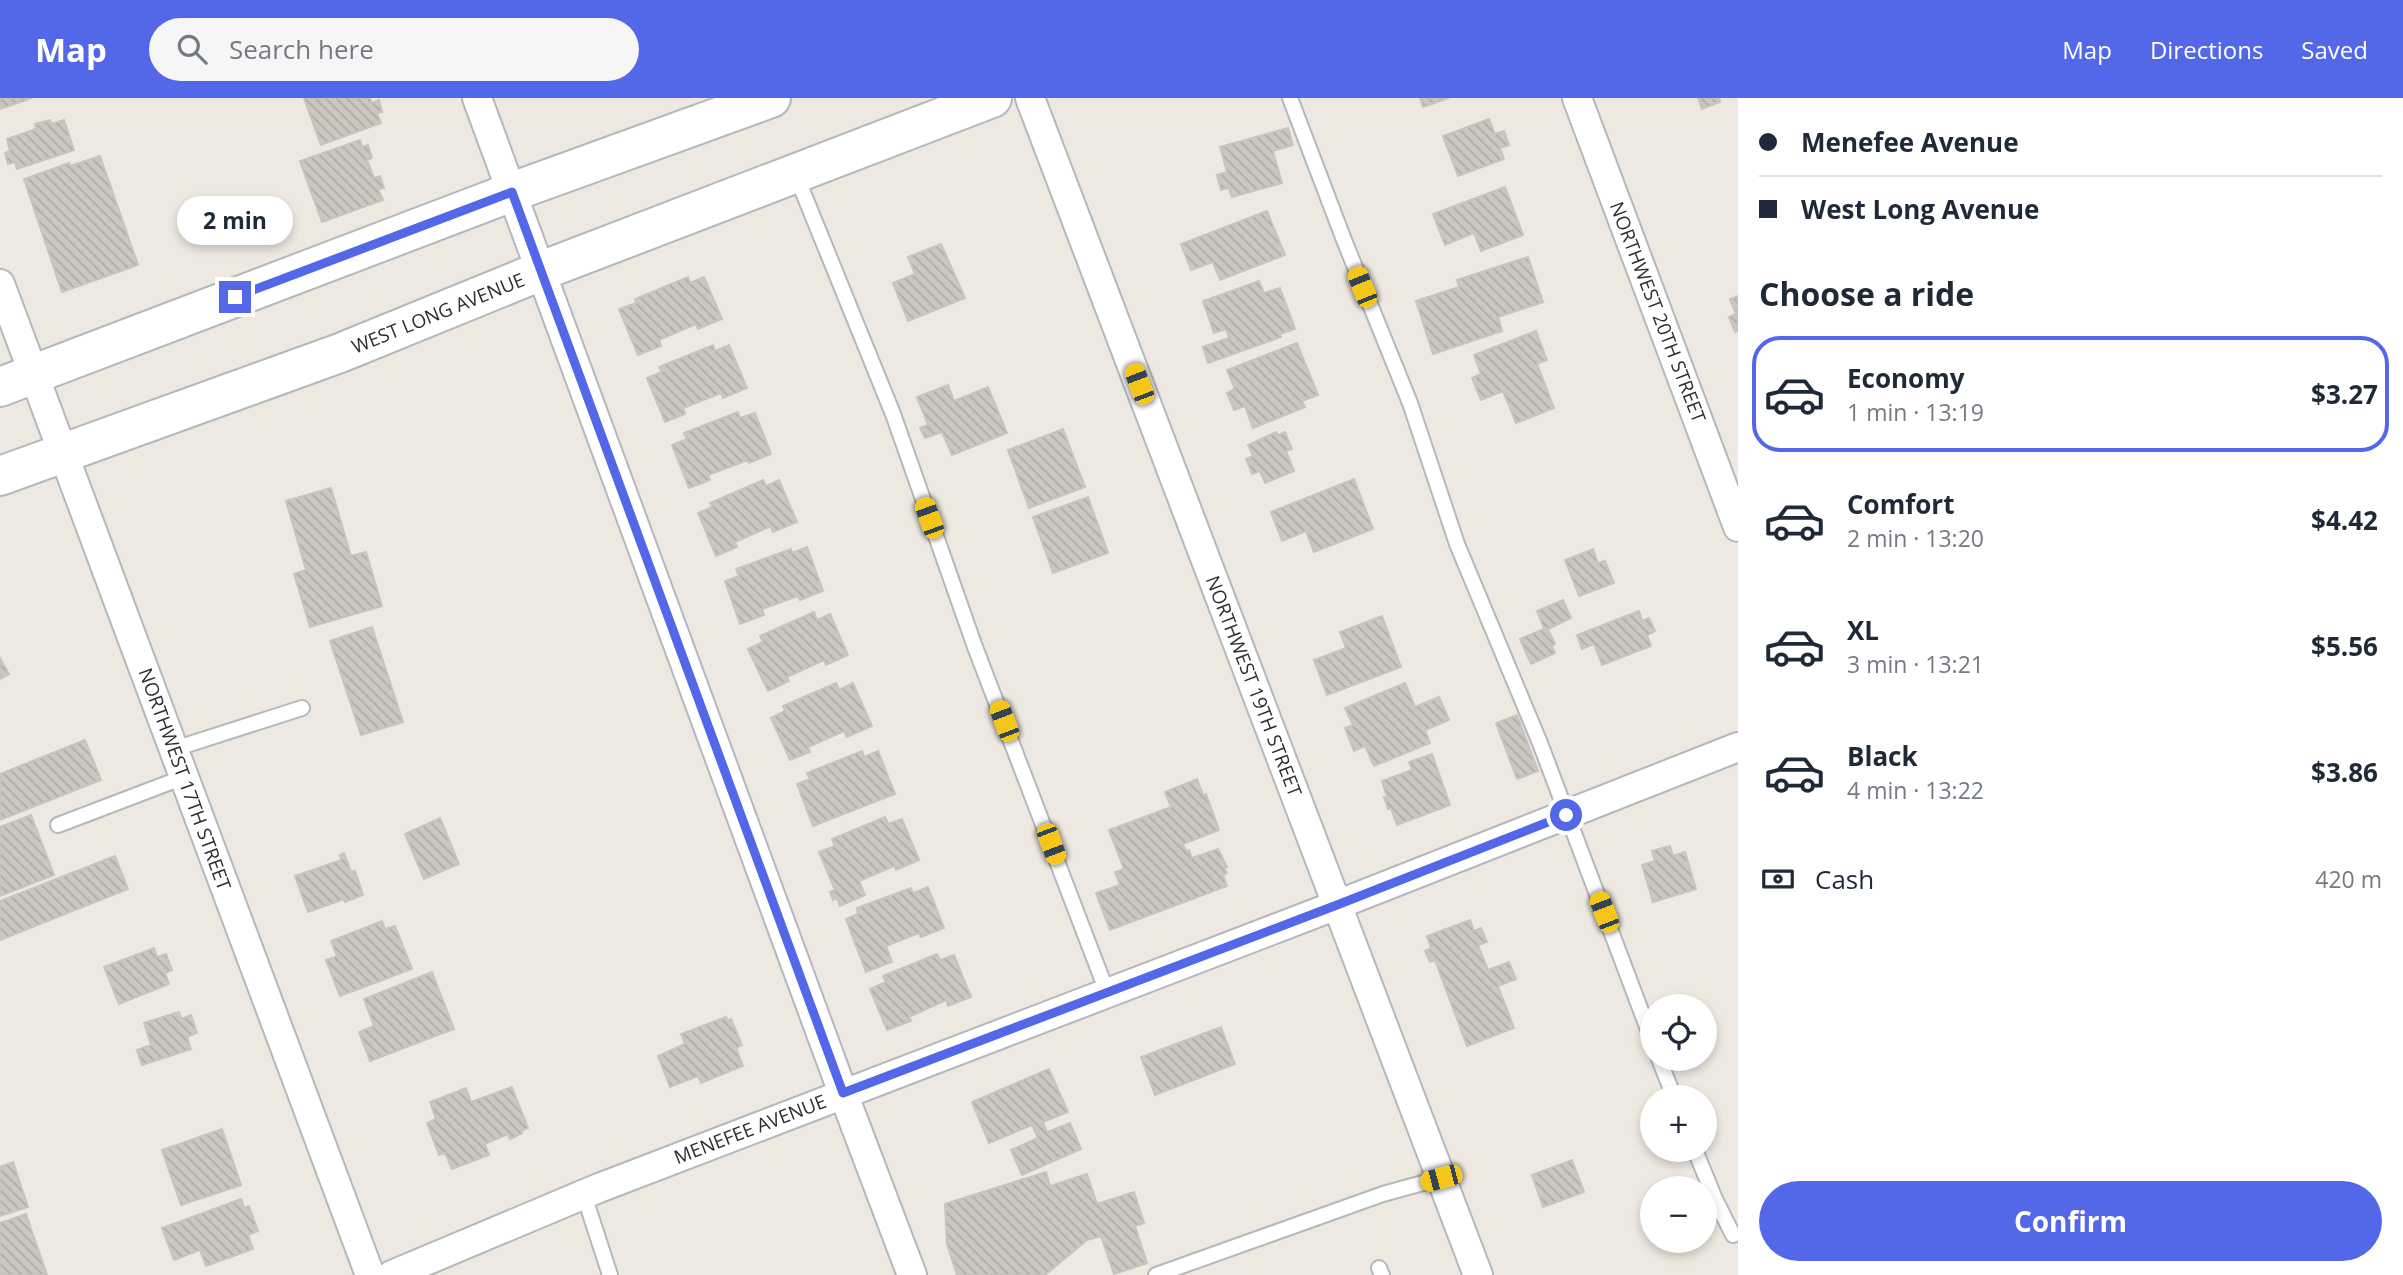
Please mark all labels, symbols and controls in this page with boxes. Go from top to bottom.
search box [149,18,639,81]
text: Map [35,27,107,72]
icon: search [173,30,211,68]
text: Search here [229,31,374,67]
text: Map [2062,33,2112,66]
text: Directions [2150,33,2263,66]
text: Saved [2301,33,2368,66]
text: Menefee Avenue [1801,124,2019,160]
text: West Long Avenue [1801,191,2039,227]
callout: 2 min [177,195,293,244]
street label: NORTHWEST 20TH STREET [1604,198,1712,427]
text: 2 min [203,204,267,236]
car [1345,264,1380,310]
street label: WEST LONG AVENUE [348,266,528,360]
text: Choose a ride [1759,272,1974,315]
route end [219,281,251,313]
text: Economy [1847,360,1965,396]
car [1122,361,1157,407]
icon: car [1763,363,1826,426]
text: $3.27 [2311,376,2378,412]
text: 1 min · 13:19 [1847,396,1984,428]
text: Comfort [1847,486,1954,522]
icon: car [1763,489,1826,552]
car [912,495,947,541]
text: $4.42 [2311,502,2378,538]
text: 2 min · 13:20 [1847,522,1984,554]
street label: NORTHWEST 19TH STREET [1200,572,1308,801]
text: XL [1847,612,1879,648]
icon: car [1763,615,1826,678]
text: $5.56 [2311,628,2378,664]
text: 3 min · 13:21 [1847,648,1984,680]
street label: NORTHWEST 17TH STREET [133,664,238,894]
car [987,698,1022,744]
text: Black [1847,738,1918,774]
icon: car [1763,741,1826,804]
text: $3.86 [2311,754,2378,790]
text: 4 min · 13:22 [1847,774,1984,806]
route start [1550,799,1582,831]
car [1034,821,1069,867]
icon: cash [1759,860,1797,898]
text: Cash [1815,861,1874,897]
text: 420 m [2315,863,2382,895]
car [1587,889,1622,935]
map controls [1640,994,1717,1253]
button: locate [1640,994,1717,1071]
button: + [1640,1085,1717,1162]
street label: MENEFEE AVENUE [670,1088,830,1170]
car [1418,1162,1465,1194]
button: − [1640,1176,1717,1253]
button: Confirm [1759,1181,2382,1261]

